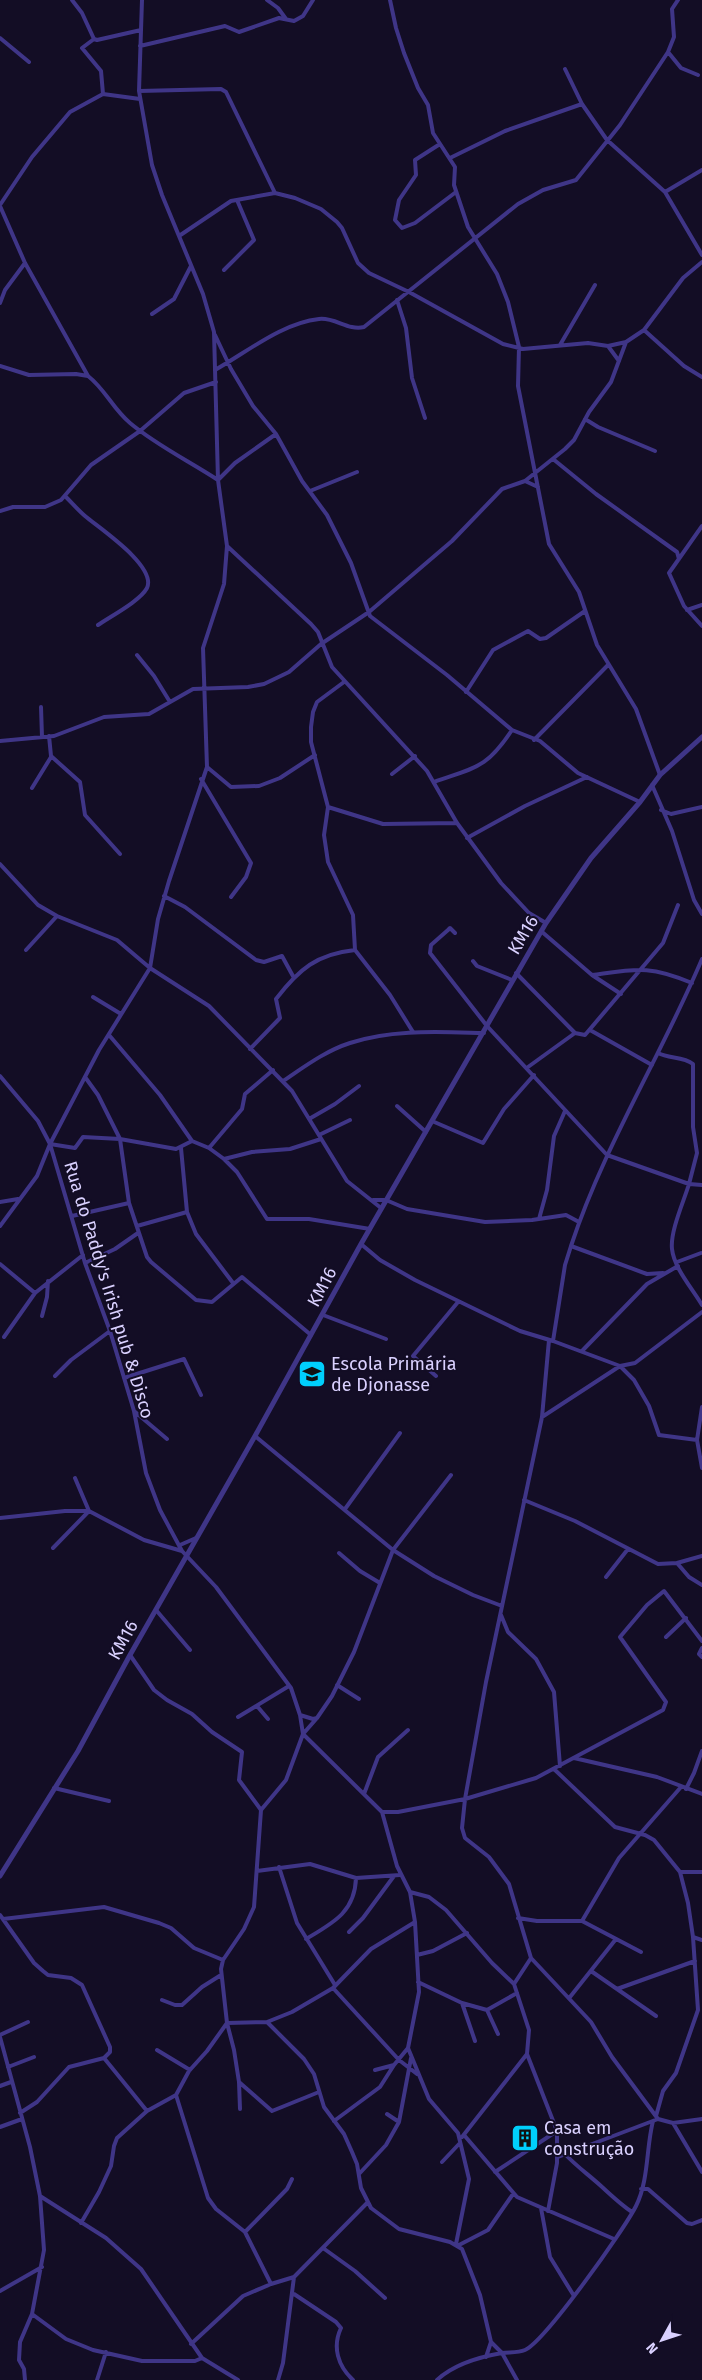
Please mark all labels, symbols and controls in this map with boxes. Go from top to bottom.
street label: KM16 [503,911,543,959]
street label: Rua do Paddy's Irish pub & Disco [59,1159,159,1421]
street label: KM16 [302,1263,342,1311]
place label: Escola Primária de Djonasse [331,1353,457,1396]
school or university icon: Escola Primária de Djonasse [297,1359,327,1389]
street label: KM16 [103,1616,143,1664]
place label: Casa em construção [544,2117,634,2160]
building icon: Casa em construção [510,2123,540,2153]
north arrow [637,2315,687,2365]
text: N [643,2339,662,2357]

